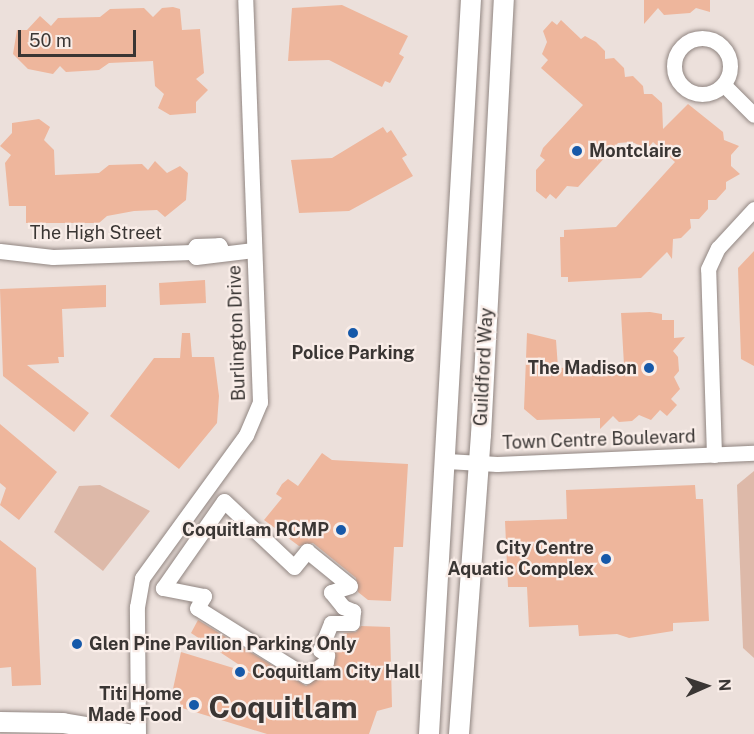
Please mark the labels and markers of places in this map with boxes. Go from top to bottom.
place label: Montclaire [589,140,682,162]
marker: Montclaire [570,144,584,158]
marker: Police Parking [346,326,360,340]
place label: Police Parking [291,342,415,364]
place label: The Madison [528,357,637,379]
marker: The Madison [642,361,656,375]
place label: Coquitlam RCMP [182,519,329,541]
marker: Coquitlam RCMP [334,523,348,537]
place label: City Centre Aquatic Complex [448,538,594,580]
marker: City Centre Aquatic Complex [599,552,613,566]
place label: Glen Pine Pavilion Parking Only [89,633,356,655]
marker: Glen Pine Pavilion Parking Only [70,637,84,651]
place label: Coquitlam City Hall [252,661,421,683]
marker: Coquitlam City Hall [233,665,247,679]
place label: Titi Home Made Food [88,684,182,726]
marker: Titi Home Made Food [187,698,201,712]

